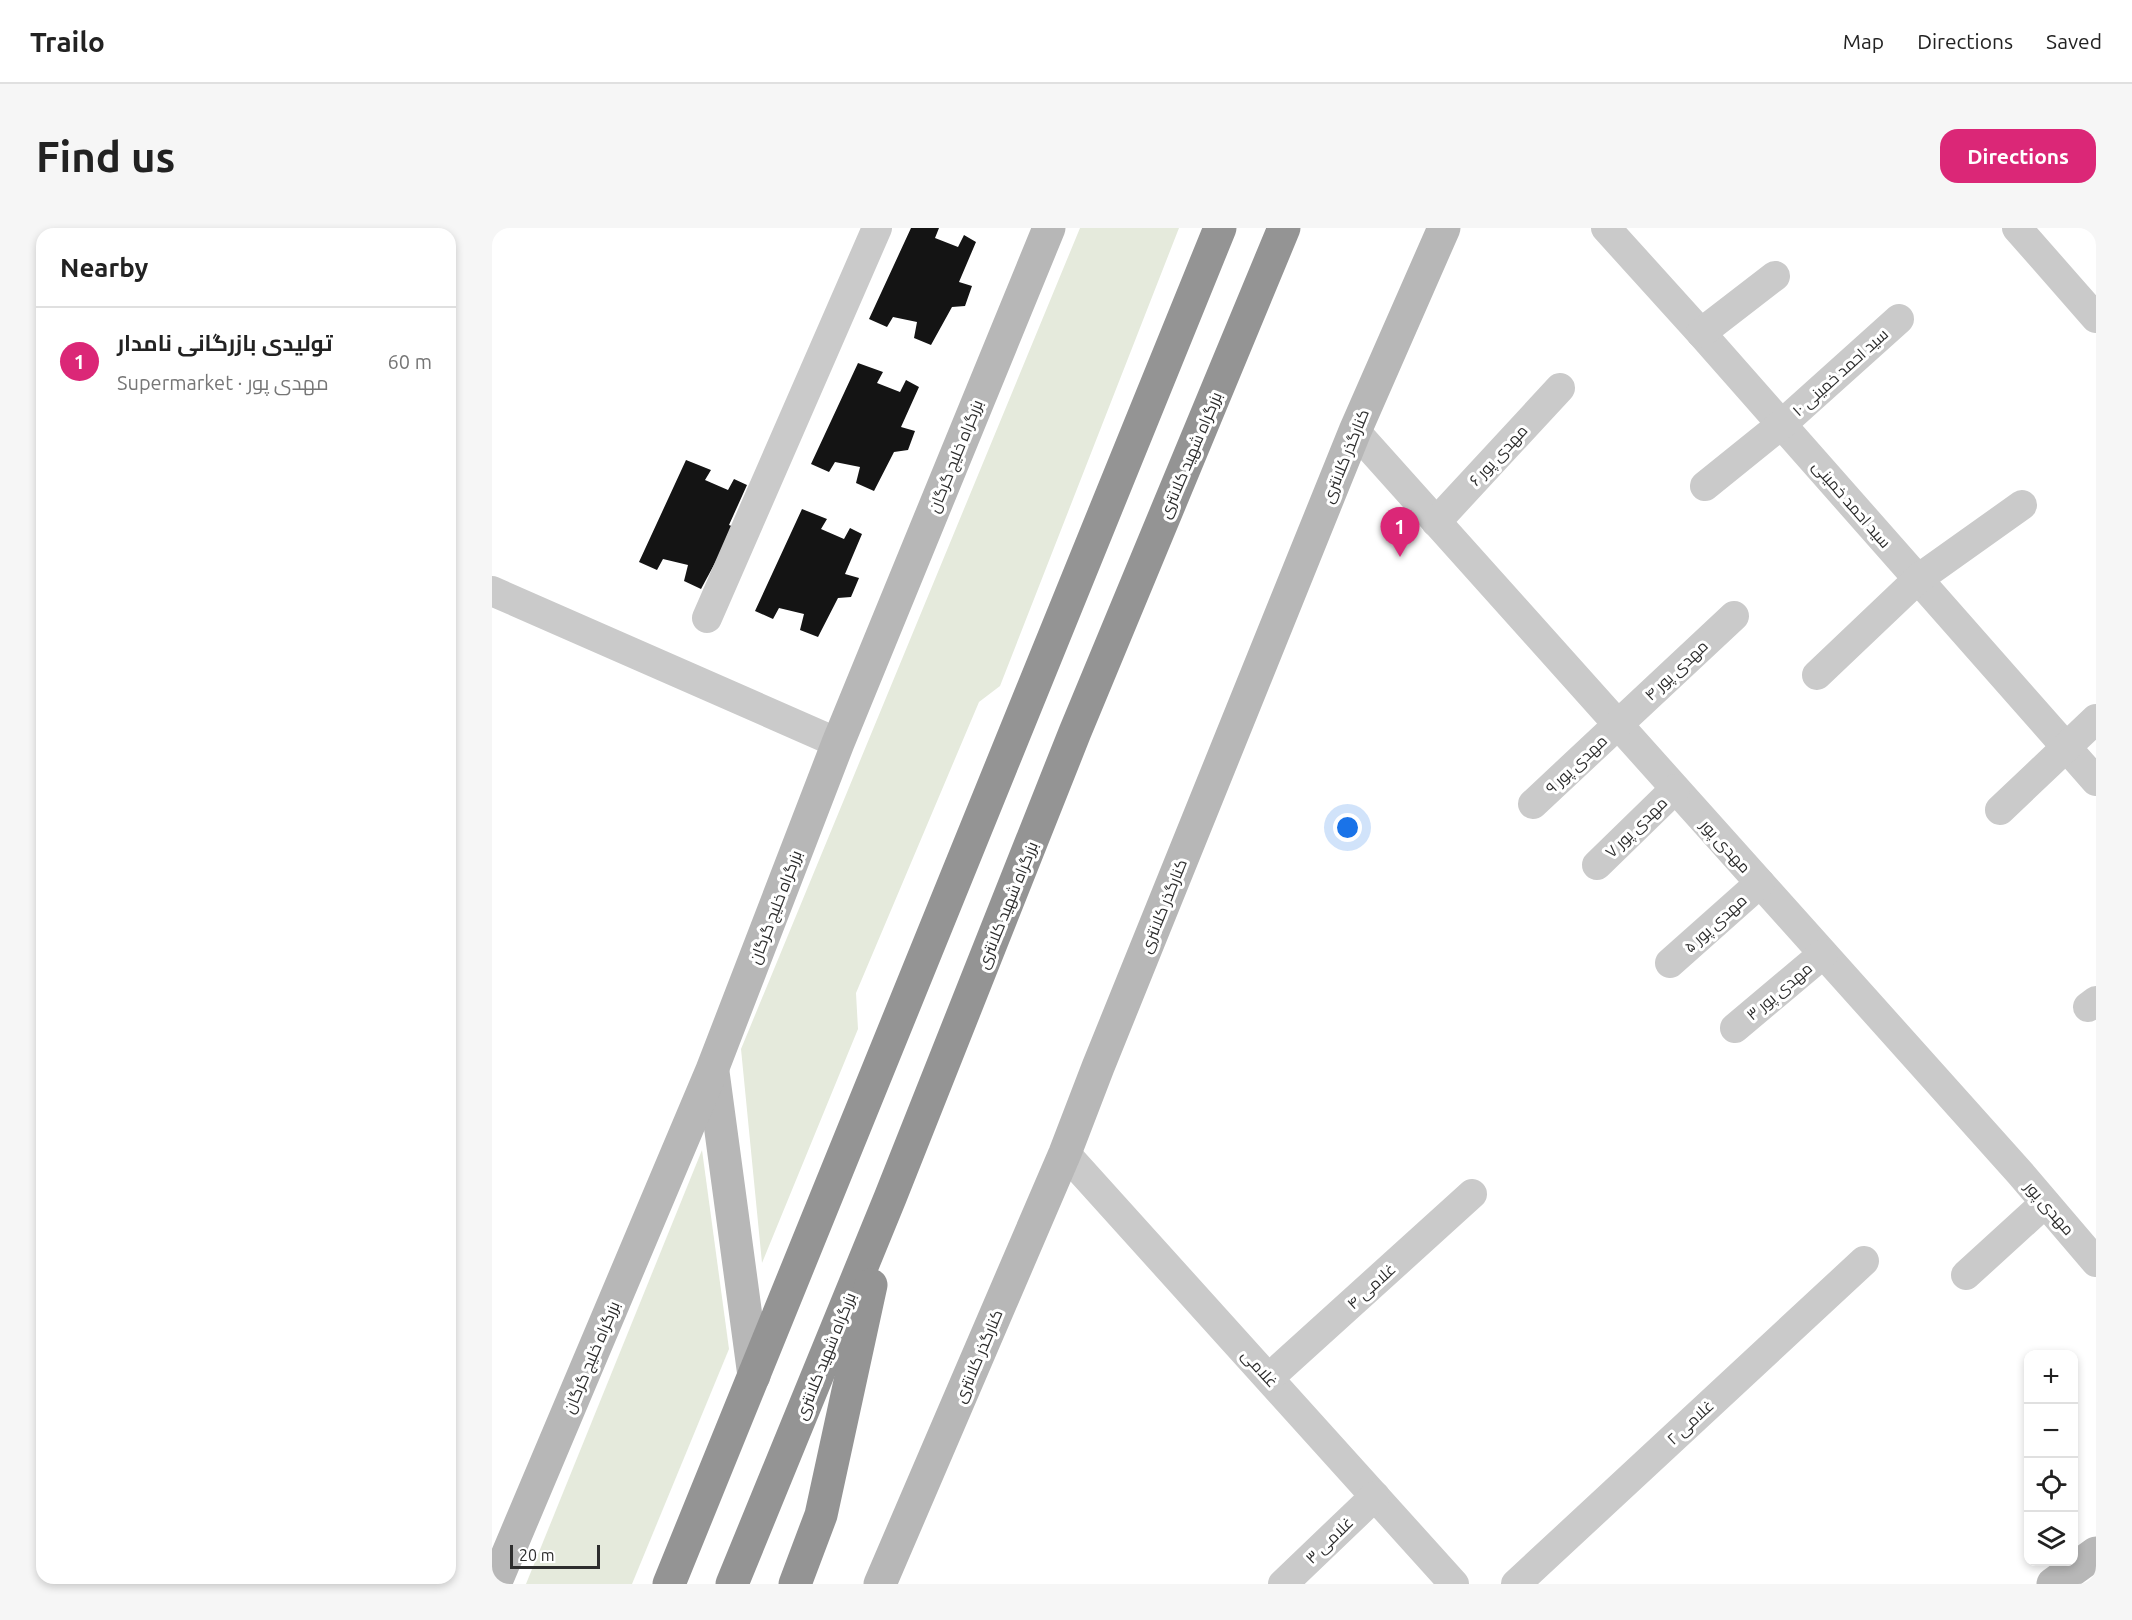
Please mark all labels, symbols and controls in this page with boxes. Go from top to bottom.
text: Trailo [30,26,105,57]
text: Map [1843,29,1884,53]
text: Directions [1917,29,2013,53]
text: Saved [2046,29,2102,53]
button: Directions [1940,129,2096,183]
text: Find us [36,133,175,180]
text: Nearby [60,253,148,282]
street label: سید احمد خمینی ۱۰ [1789,324,1893,421]
text: تولیدی بازرگانی نامدار [117,330,333,355]
text: 1 [74,350,85,373]
text: 60 m [388,350,432,373]
text: Supermarket · مهدی پور [117,371,329,394]
street label: بزرگراه شهید کلانتری [1155,389,1227,522]
street label: بزرگراه خلیج گرگان [924,397,989,516]
street label: کنارگذر کلانتری [1318,406,1374,506]
street label: ۶ مهدی پور [1465,421,1533,491]
street label: سید احمد خمینی [1808,457,1895,553]
pin: 1 [1380,508,1420,557]
street label: ۴ مهدی پور [1641,636,1713,706]
street label: ۹ مهدی پور [1542,731,1612,799]
street label: ۷ مهدی پور [1601,793,1673,863]
your location [1333,813,1362,842]
street label: مهدی پور [1695,815,1754,878]
street label: بزرگراه شهید کلانتری [973,839,1043,972]
street label: بزرگراه خلیج گرگان [745,848,808,967]
street label: کنارگذر کلانتری [1136,856,1192,956]
street label: ۵ مهدی پور [1680,890,1752,958]
street label: ۳ مهدی پور [1743,959,1817,1026]
street label: مهدی پور [2019,1177,2078,1240]
street label: غلامی ۴ [1343,1260,1400,1314]
street label: بزرگراه شهید کلانتری [791,1290,861,1423]
street label: بزرگراه خلیج گرگان [559,1298,626,1417]
street label: کنارگذر کلانتری [950,1307,1008,1406]
street label: غلامی [1237,1345,1282,1392]
map controls [2024,1350,2078,1566]
button: + [2024,1350,2078,1404]
street label: غلامی ۲ [1663,1396,1718,1449]
button: − [2024,1404,2078,1458]
button: locate [2024,1458,2078,1512]
button: layers [2024,1512,2078,1566]
street label: غلامی ۳ [1301,1513,1358,1568]
scale bar [510,1542,600,1570]
text: 20 m [519,1546,555,1564]

